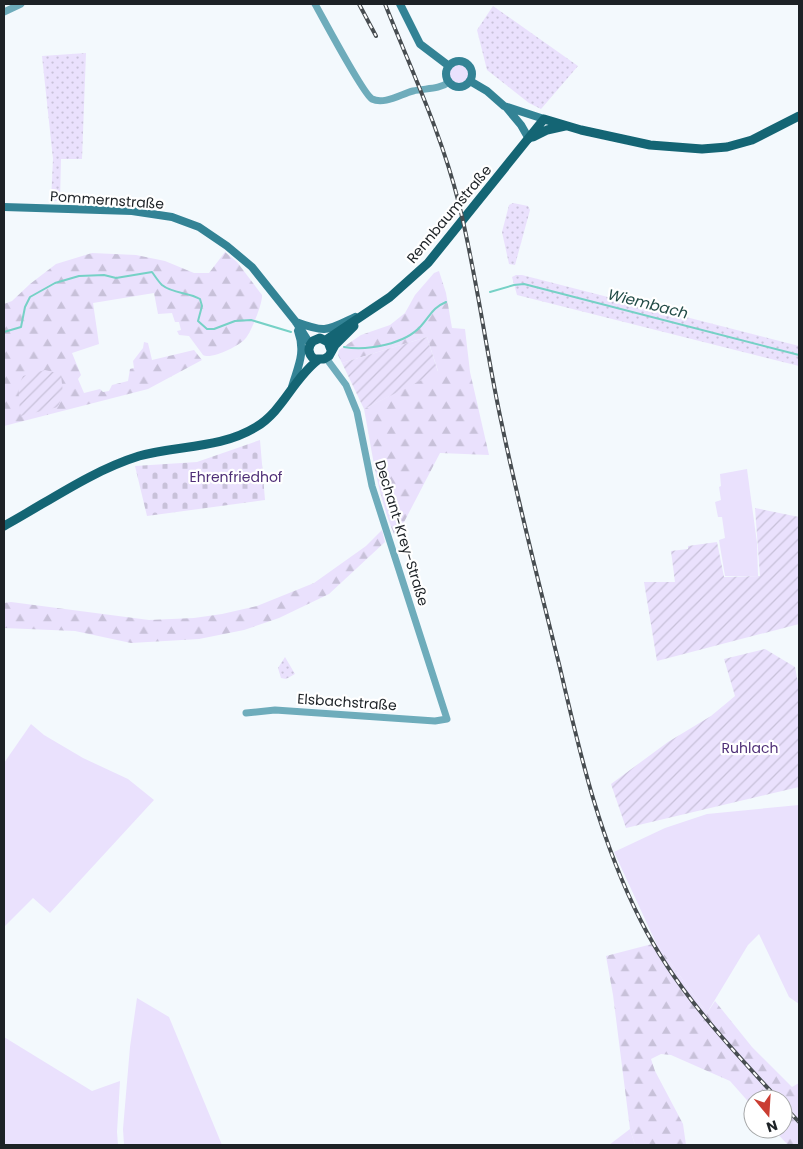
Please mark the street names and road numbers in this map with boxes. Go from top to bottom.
street label: Rennbaumstraße [402,160,496,267]
street label: Pommernstraße [49,186,165,214]
street label: Dechant-Krey-Straße [370,458,434,609]
street label: Elsbachstraße [297,689,398,715]

